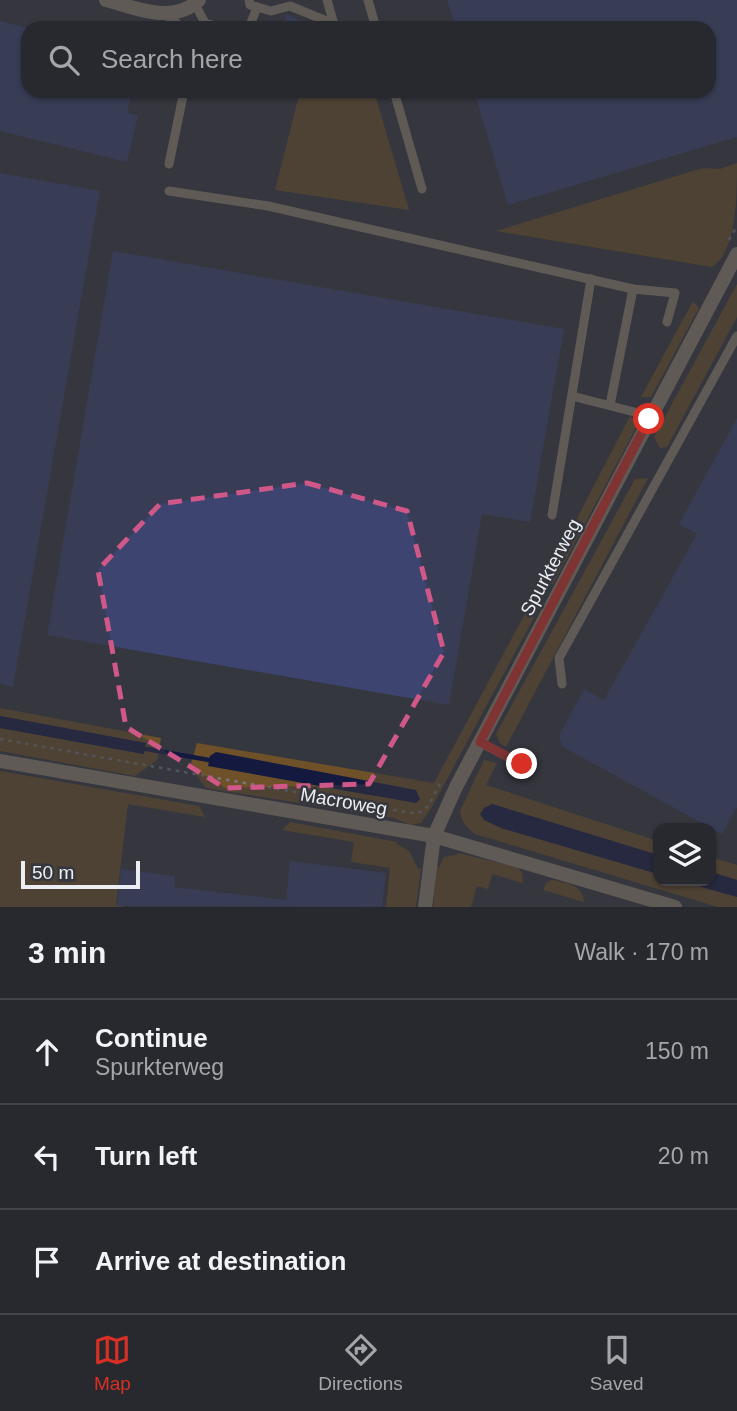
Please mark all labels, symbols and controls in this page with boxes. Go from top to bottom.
search box [21,21,716,98]
icon: search [45,41,83,79]
text: Search here [101,44,243,74]
route start [633,403,664,434]
street label: Spurkterweg [516,515,585,619]
route end [506,748,537,779]
street label: Macroweg [299,784,389,819]
map controls [653,823,716,886]
button: layers [653,823,716,886]
scale bar [21,858,140,890]
text: 50 m [32,862,74,883]
text: 3 min [28,936,106,969]
text: Walk · 170 m [574,939,709,965]
text: Continue [95,1023,208,1053]
icon: ahead [28,1033,66,1071]
text: 150 m [645,1038,709,1064]
text: Spurkterweg [95,1054,224,1080]
icon: left [28,1138,66,1176]
text: Turn left [95,1141,197,1171]
text: 20 m [658,1143,709,1169]
icon: arrive [28,1243,66,1281]
text: Arrive at destination [95,1246,346,1276]
tab: Map [93,1331,131,1395]
tab: Directions [318,1331,403,1395]
tab: Saved [590,1331,644,1395]

